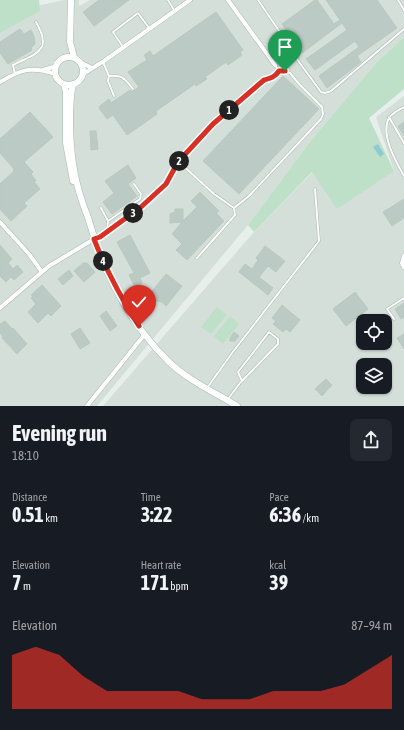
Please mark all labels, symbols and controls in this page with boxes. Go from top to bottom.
pin [268,30,302,71]
icon: arrive [274,36,296,58]
pin: 1 [219,100,239,120]
text: 1 [226,104,232,116]
pin: 2 [169,151,189,171]
text: 2 [176,155,182,167]
pin: 3 [123,203,143,223]
text: 3 [130,207,136,219]
pin: 4 [93,251,113,271]
text: 4 [100,255,106,267]
pin [122,285,156,326]
icon: check [128,291,150,313]
map controls [356,314,392,394]
button: locate [356,314,392,350]
button: layers [356,358,392,394]
button: share [350,419,392,461]
text: Evening run [12,420,107,446]
text: 18:10 [12,448,39,463]
text: Distance [12,491,47,503]
text: Time [141,491,161,503]
text: Pace [269,491,289,503]
text: 0.51 [12,503,44,526]
text: 3:22 [141,503,172,526]
text: 6:36 [269,503,301,526]
text: km [44,512,58,524]
text: /km [301,512,319,524]
text: Elevation [12,559,50,571]
text: Heart rate [141,559,181,571]
text: kcal [269,559,286,571]
text: 7 [12,571,21,594]
text: 171 [141,571,169,594]
text: 39 [269,571,288,594]
text: m [21,580,31,592]
text: bpm [169,580,189,592]
text: Elevation [12,618,57,633]
text: 87–94 m [351,618,392,633]

